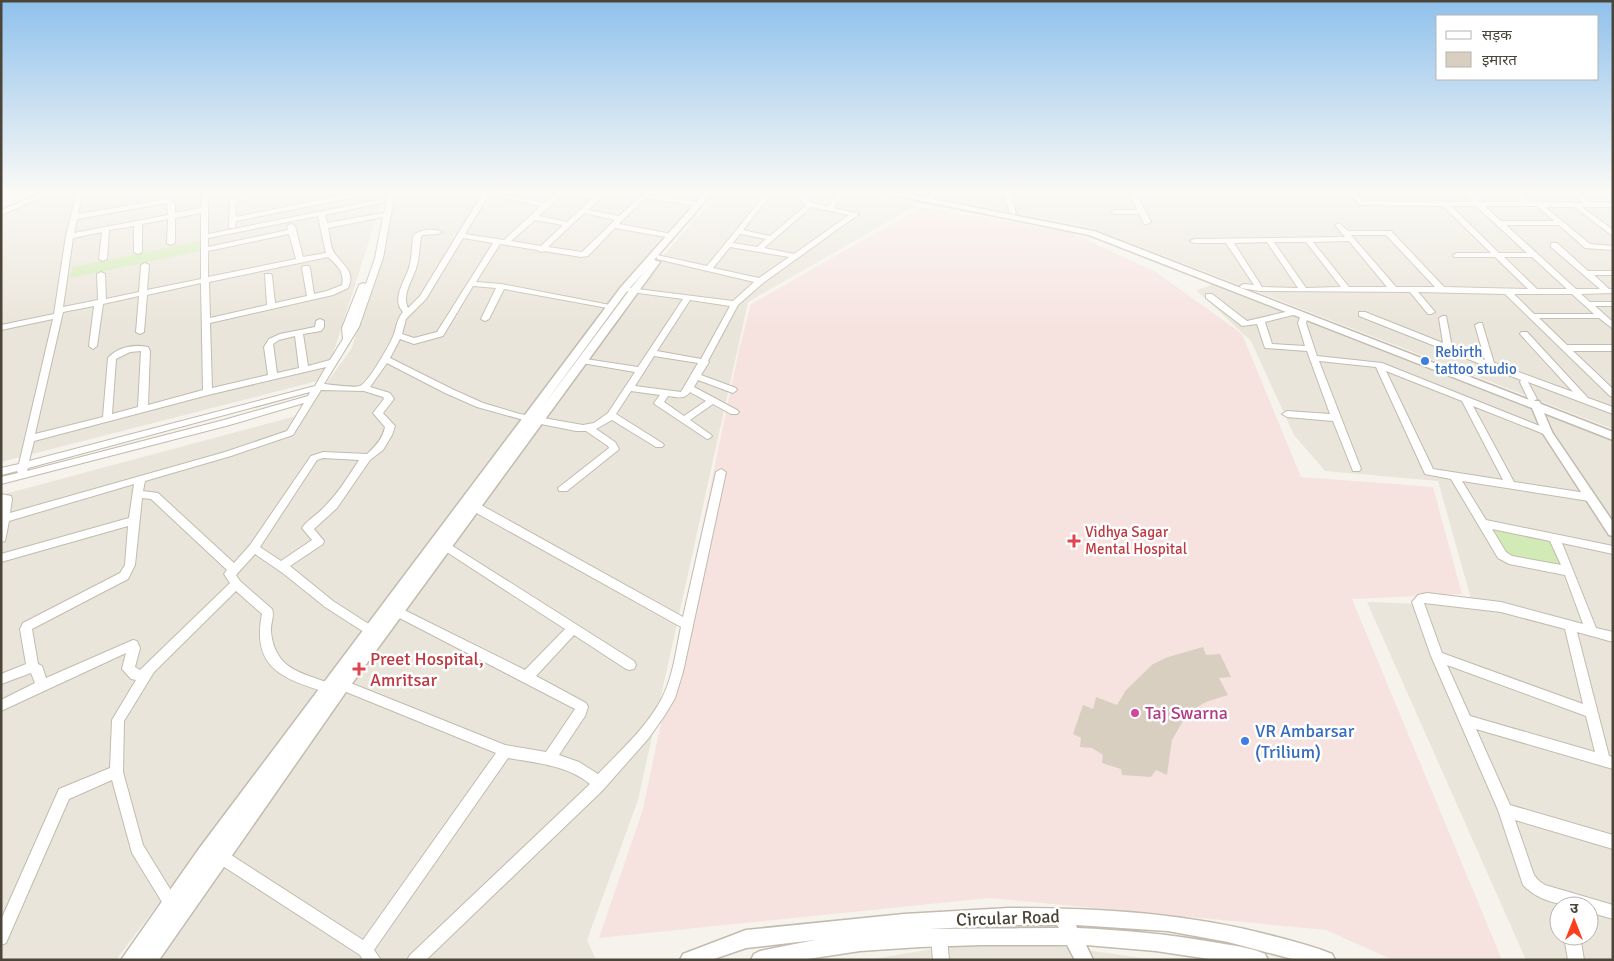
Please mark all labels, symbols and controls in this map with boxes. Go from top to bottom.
legend [1436,15,1599,80]
text: सड़क [1482,26,1512,44]
text: इमारत [1482,51,1517,69]
place label: Rebirth tattoo studio [1435,343,1517,378]
marker: Rebirth tattoo studio [1419,355,1431,367]
place label: Vidhya Sagar Mental Hospital [1085,523,1187,558]
marker: Vidhya Sagar Mental Hospital [1067,534,1081,548]
place label: Preet Hospital, Amritsar [370,648,484,691]
marker: Preet Hospital, Amritsar [352,662,366,676]
place label: Taj Swarna [1145,702,1228,724]
marker: Taj Swarna [1129,707,1141,719]
place label: VR Ambarsar (Trilium) [1255,720,1355,763]
marker: VR Ambarsar (Trilium) [1239,735,1251,747]
north arrow [1549,896,1599,946]
text: उ [1570,900,1579,917]
street label: Circular Road [956,905,1060,931]

